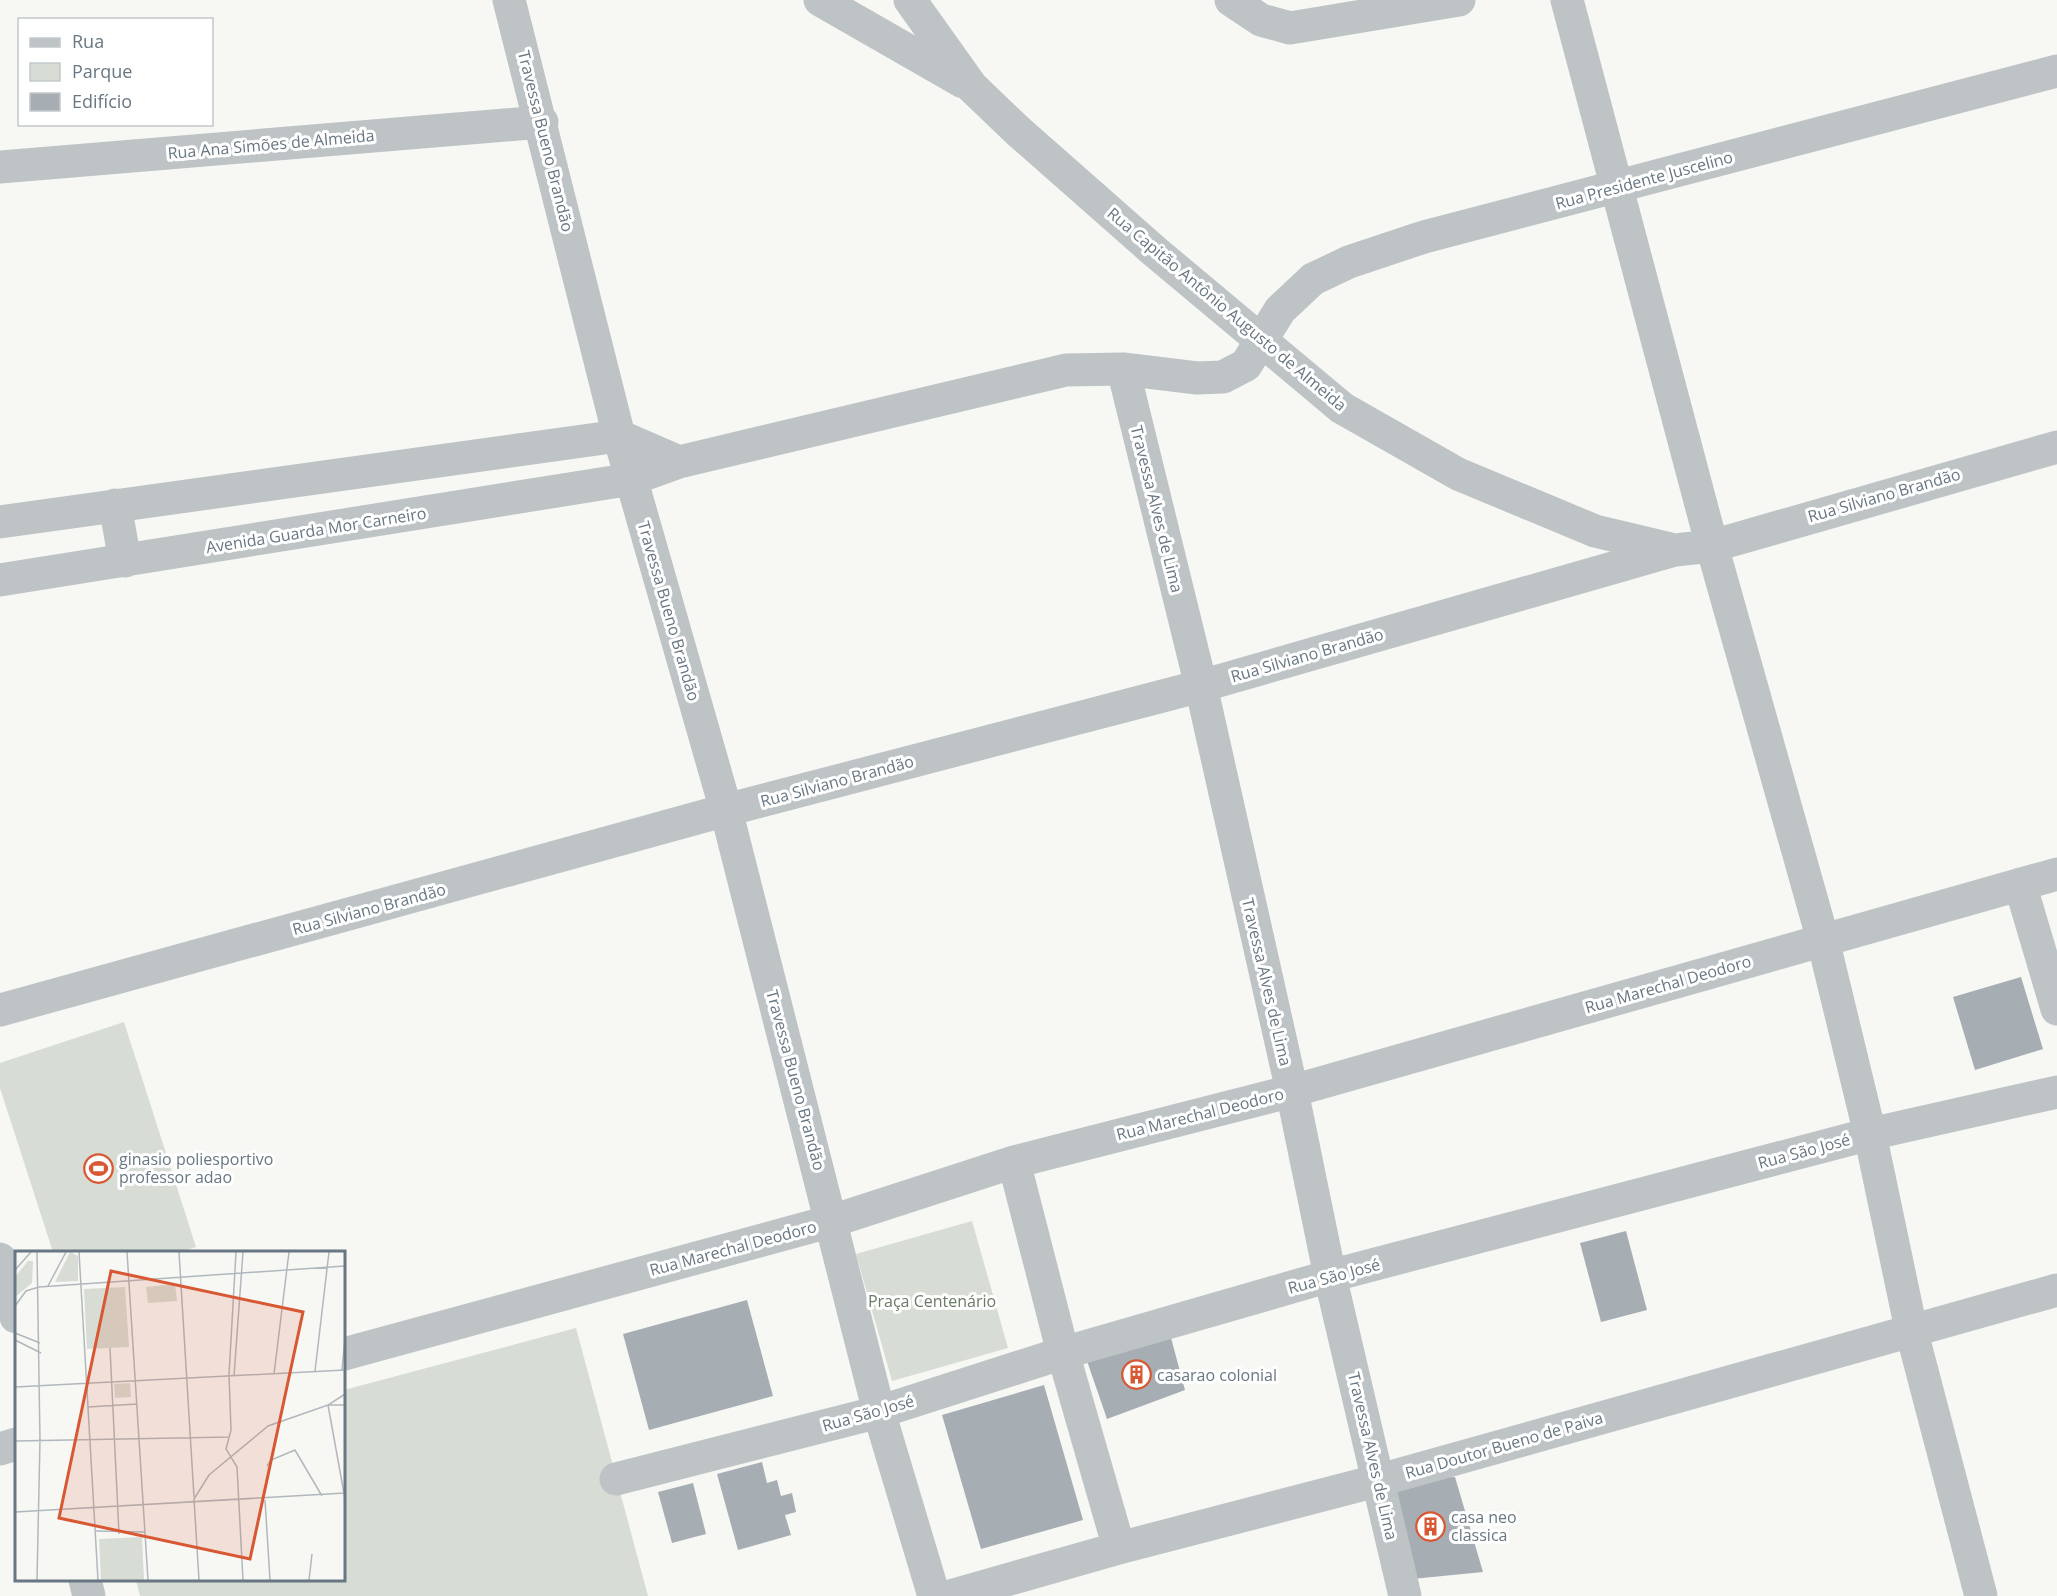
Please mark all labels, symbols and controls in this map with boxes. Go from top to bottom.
legend [18,18,213,126]
text: Rua [72,29,104,53]
street label: Travessa Bueno Brandão [513,48,579,234]
text: Parque [72,59,132,83]
text: Edifício [72,89,132,113]
street label: Rua Ana Simões de Almeida [167,124,375,164]
street label: Rua Presidente Juscelino [1553,146,1735,214]
street label: Rua Capitão Antônio Augusto de Almeida [1103,202,1351,416]
street label: Travessa Alves de Lima [1126,423,1188,595]
street label: Rua Silviano Brandão [1805,463,1963,527]
street label: Avenida Guarda Mor Carneiro [204,502,428,558]
street label: Travessa Bueno Brandão [633,519,705,703]
street label: Rua Silviano Brandão [1228,623,1386,687]
street label: Rua Silviano Brandão [758,750,916,812]
street label: Rua Silviano Brandão [290,878,448,940]
street label: Travessa Alves de Lima [1237,896,1297,1068]
street label: Rua Marechal Deodoro [1582,950,1754,1018]
street label: Travessa Bueno Brandão [761,987,831,1173]
street label: Rua Marechal Deodoro [1114,1083,1286,1145]
street label: Rua São José [1755,1128,1853,1174]
place label: ginasio poliesportivo professor adao [119,1148,273,1188]
sports icon: ginasio poliesportivo professor adao [82,1152,114,1184]
street label: Rua Marechal Deodoro [647,1215,819,1281]
inset map [15,1251,345,1581]
street label: Rua São José [1285,1253,1383,1299]
park label: Praça Centenário [868,1290,996,1312]
building icon: casarao colonial [1120,1359,1152,1391]
place label: casarao colonial [1157,1364,1277,1386]
street label: Travessa Alves de Lima [1343,1370,1403,1542]
street label: Rua São José [819,1389,917,1437]
street label: Rua Doutor Bueno de Paiva [1402,1406,1606,1484]
place label: casa neo classica [1451,1506,1517,1546]
building icon: casa neo classica [1414,1510,1446,1542]

